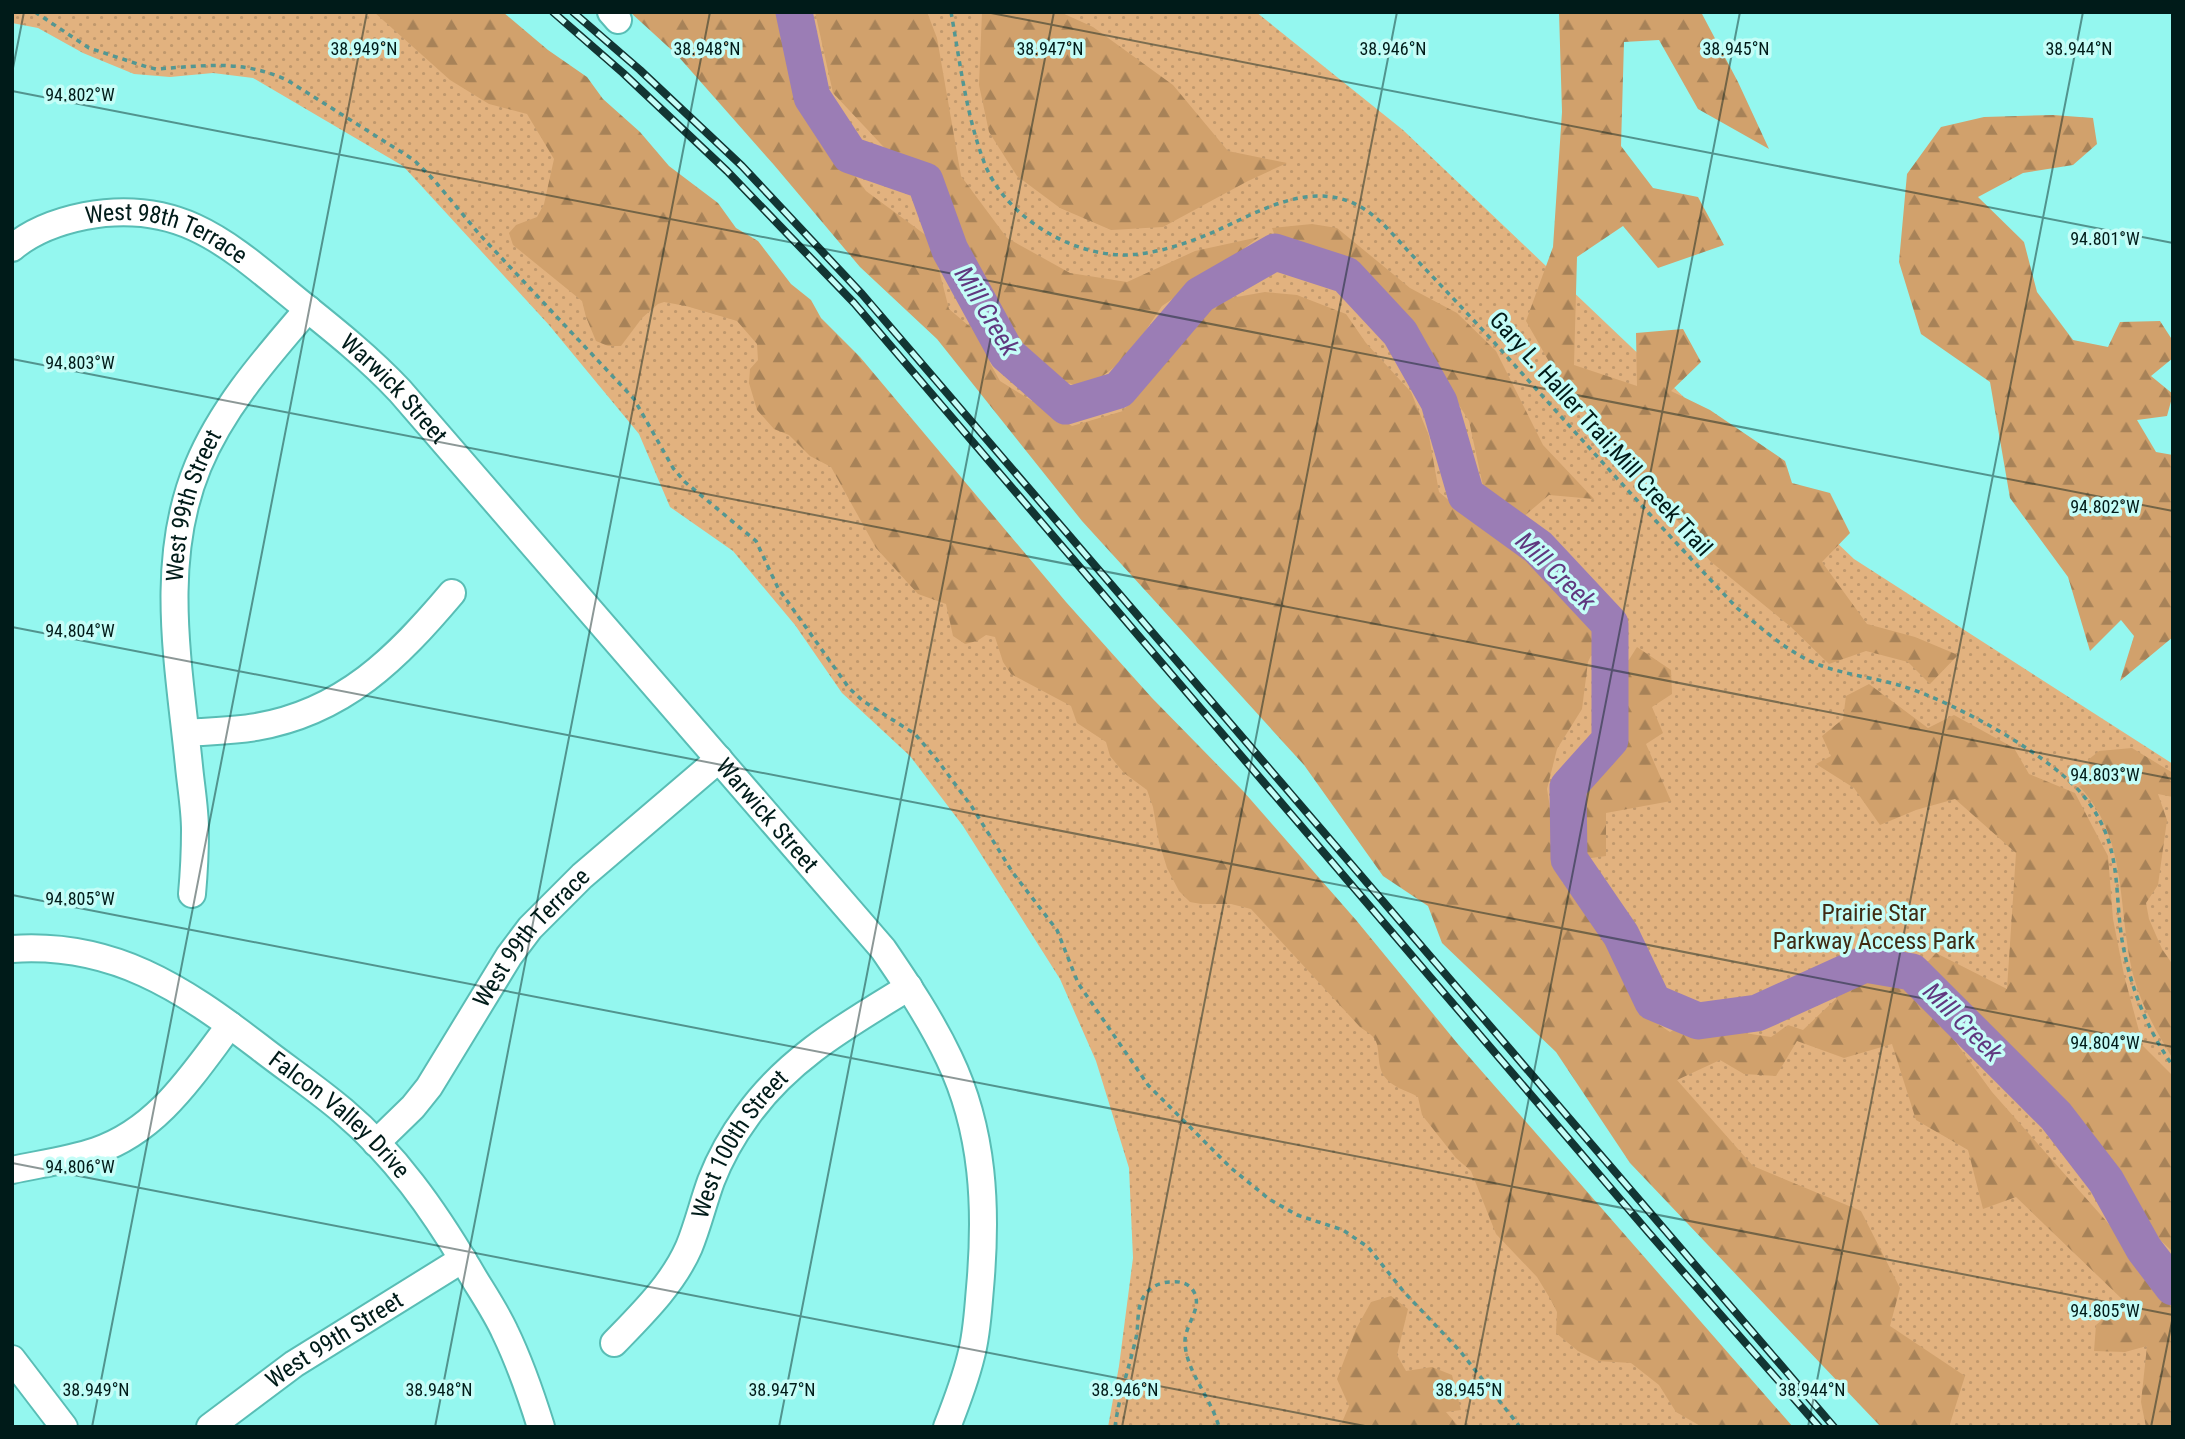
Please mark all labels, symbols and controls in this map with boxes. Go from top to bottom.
text: 38.949°N [330,38,398,59]
text: 38.948°N [673,38,741,59]
text: 38.947°N [1016,38,1084,59]
text: 38.946°N [1359,38,1427,59]
text: 38.945°N [1702,38,1770,59]
text: 38.944°N [2045,38,2113,59]
text: 94.802°W [45,84,115,105]
street label: West 98th Terrace [83,198,253,269]
text: 94.801°W [2070,228,2140,249]
water label: Mill Creek [949,261,1026,362]
street label: Gary L. Haller Trail;Mill Creek Trail [1484,306,1718,562]
street label: Warwick Street [335,328,453,449]
text: 94.803°W [45,352,115,373]
street label: West 99th Street [161,425,227,582]
text: 94.802°W [2070,496,2140,517]
water label: Mill Creek [1510,526,1603,617]
text: 94.804°W [45,620,115,641]
street label: Warwick Street [710,753,824,878]
text: 94.803°W [2070,764,2140,785]
street label: West 99th Terrace [467,862,596,1012]
text: 94.805°W [45,888,115,909]
park label: Prairie Star Parkway Access Park [1773,899,1976,955]
water label: Mill Creek [1917,976,2009,1068]
text: 94.804°W [2070,1032,2140,1053]
street label: Falcon Valley Drive [263,1045,416,1184]
street label: West 100th Street [686,1064,793,1222]
text: 94.806°W [45,1156,115,1177]
street label: West 99th Street [260,1286,408,1394]
text: 94.805°W [2070,1300,2140,1321]
text: 38.949°N [62,1379,130,1400]
text: 38.948°N [405,1379,473,1400]
text: 38.947°N [748,1379,816,1400]
text: 38.946°N [1091,1379,1159,1400]
text: 38.945°N [1435,1379,1503,1400]
text: 38.944°N [1778,1379,1846,1400]

